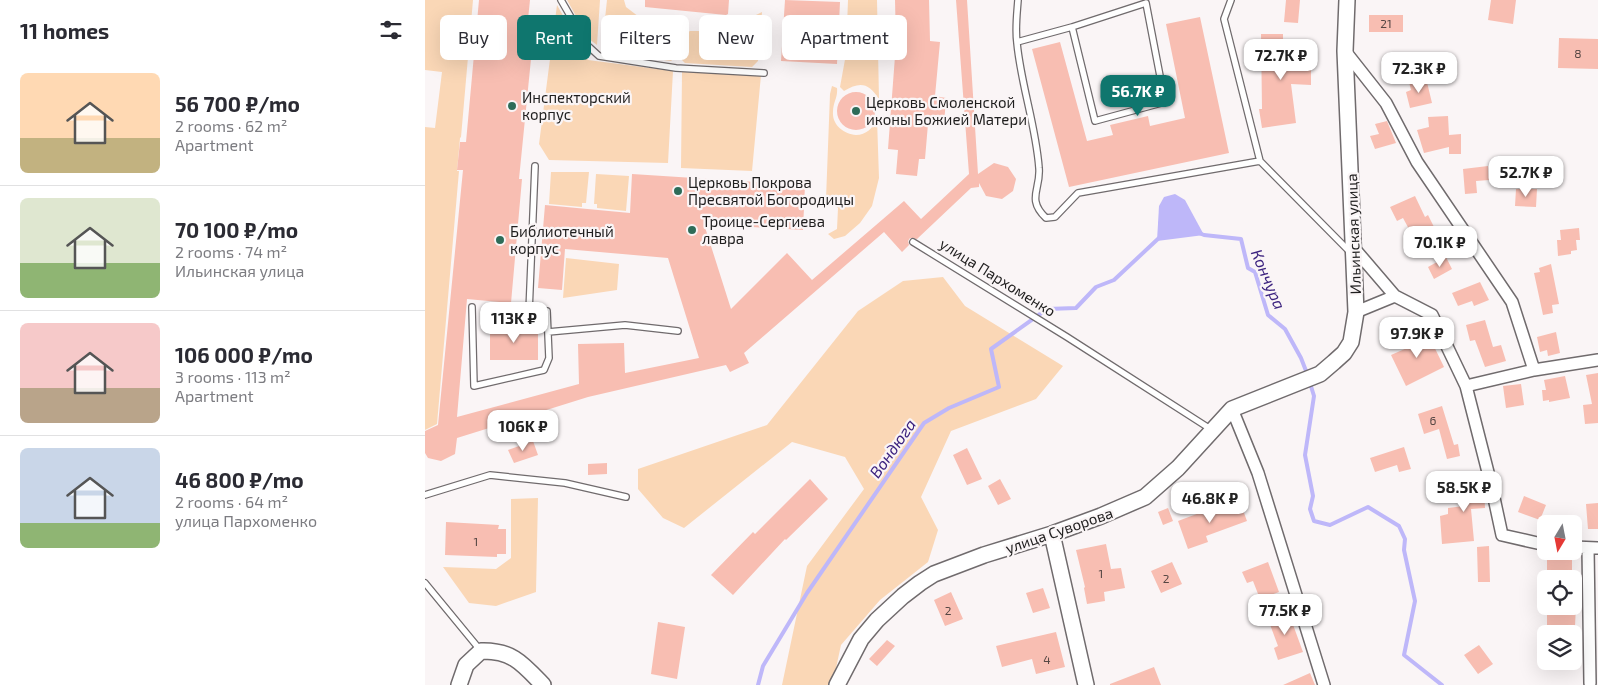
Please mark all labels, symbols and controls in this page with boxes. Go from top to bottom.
chip: Buy [440,15,507,60]
chip: Rent [517,15,591,60]
chip: Filters [601,15,689,60]
chip: New [699,15,772,60]
chip: Apartment [782,15,907,60]
icon: filters [377,16,405,44]
house number: 21 [1380,16,1392,30]
text: 11 homes [20,18,109,43]
pin: 72.7K ₽ [1235,38,1327,81]
text: 72.7K ₽ [1255,45,1307,64]
house number: 8 [1574,46,1582,60]
pin: 72.3K ₽ [1373,52,1465,94]
text: 72.3K ₽ [1392,58,1446,77]
pin: 56.7K ₽ [1092,74,1184,117]
text: 56.7K ₽ [1111,81,1165,100]
place label: Инспекторский корпус [522,88,631,124]
text: 56 700 ₽/mo [175,91,300,116]
icon: home [60,93,120,153]
place label: Церковь Смоленской иконы Божией Матери [866,93,1027,128]
marker: Инспекторский корпус [506,100,518,112]
marker: Церковь Смоленской иконы Божией Матери [850,105,862,117]
text: 2 rooms · 62 m² [175,116,287,135]
text: Apartment [175,135,254,154]
pin: 52.7K ₽ [1480,156,1572,198]
text: 52.7K ₽ [1500,162,1552,181]
place label: Церковь Покрова Пресвятой Богородицы [688,173,854,208]
street label: Ильинская улица [1342,173,1365,295]
marker: Церковь Покрова Пресвятой Богородицы [672,185,684,197]
place label: Троице-Сергиева лавра [702,212,825,247]
text: 70 100 ₽/mo [175,217,298,242]
icon: home [60,218,120,278]
place label: Библиотечный корпус [510,222,614,258]
marker: Троице-Сергиева лавра [686,224,698,236]
pin: 70.1K ₽ [1394,226,1486,268]
text: 70.1K ₽ [1414,232,1466,251]
marker: Библиотечный корпус [494,234,506,246]
street label: улица Пархоменко [936,234,1059,321]
text: 2 rooms · 74 m² [175,242,287,261]
water label: Кончура [1248,246,1290,312]
text: Ильинская улица [175,261,304,280]
pin: 113K ₽ [473,302,555,344]
text: 113K ₽ [491,308,537,327]
pin: 97.9K ₽ [1371,316,1463,359]
text: 97.9K ₽ [1390,323,1444,342]
text: 106 000 ₽/mo [175,342,313,367]
icon: home [60,343,120,403]
text: 3 rooms · 113 m² [175,367,291,386]
text: Apartment [175,386,254,405]
pin: 106K ₽ [482,410,564,452]
house number: 6 [1430,413,1437,427]
water label: Вондюга [865,415,919,481]
text: 106K ₽ [498,416,548,435]
text: 46 800 ₽/mo [175,467,304,492]
icon: home [60,468,120,528]
pin: 58.5K ₽ [1418,470,1510,513]
text: 58.5K ₽ [1437,477,1491,496]
pin: 46.8K ₽ [1164,482,1256,524]
text: 46.8K ₽ [1182,488,1238,507]
text: 2 rooms · 64 m² [175,492,288,511]
street label: улица Суворова [1003,503,1115,558]
text: улица Пархоменко [175,511,317,530]
north arrow [1537,515,1583,560]
map controls [1537,515,1582,670]
house number: 1 [474,534,478,548]
house number: 1 [1099,566,1103,580]
button: locate [1537,570,1582,615]
house number: 2 [1163,571,1170,585]
pin: 77.5K ₽ [1239,594,1331,636]
text: 77.5K ₽ [1259,600,1311,619]
house number: 2 [945,603,952,617]
button: layers [1537,625,1582,670]
house number: 4 [1043,652,1051,666]

